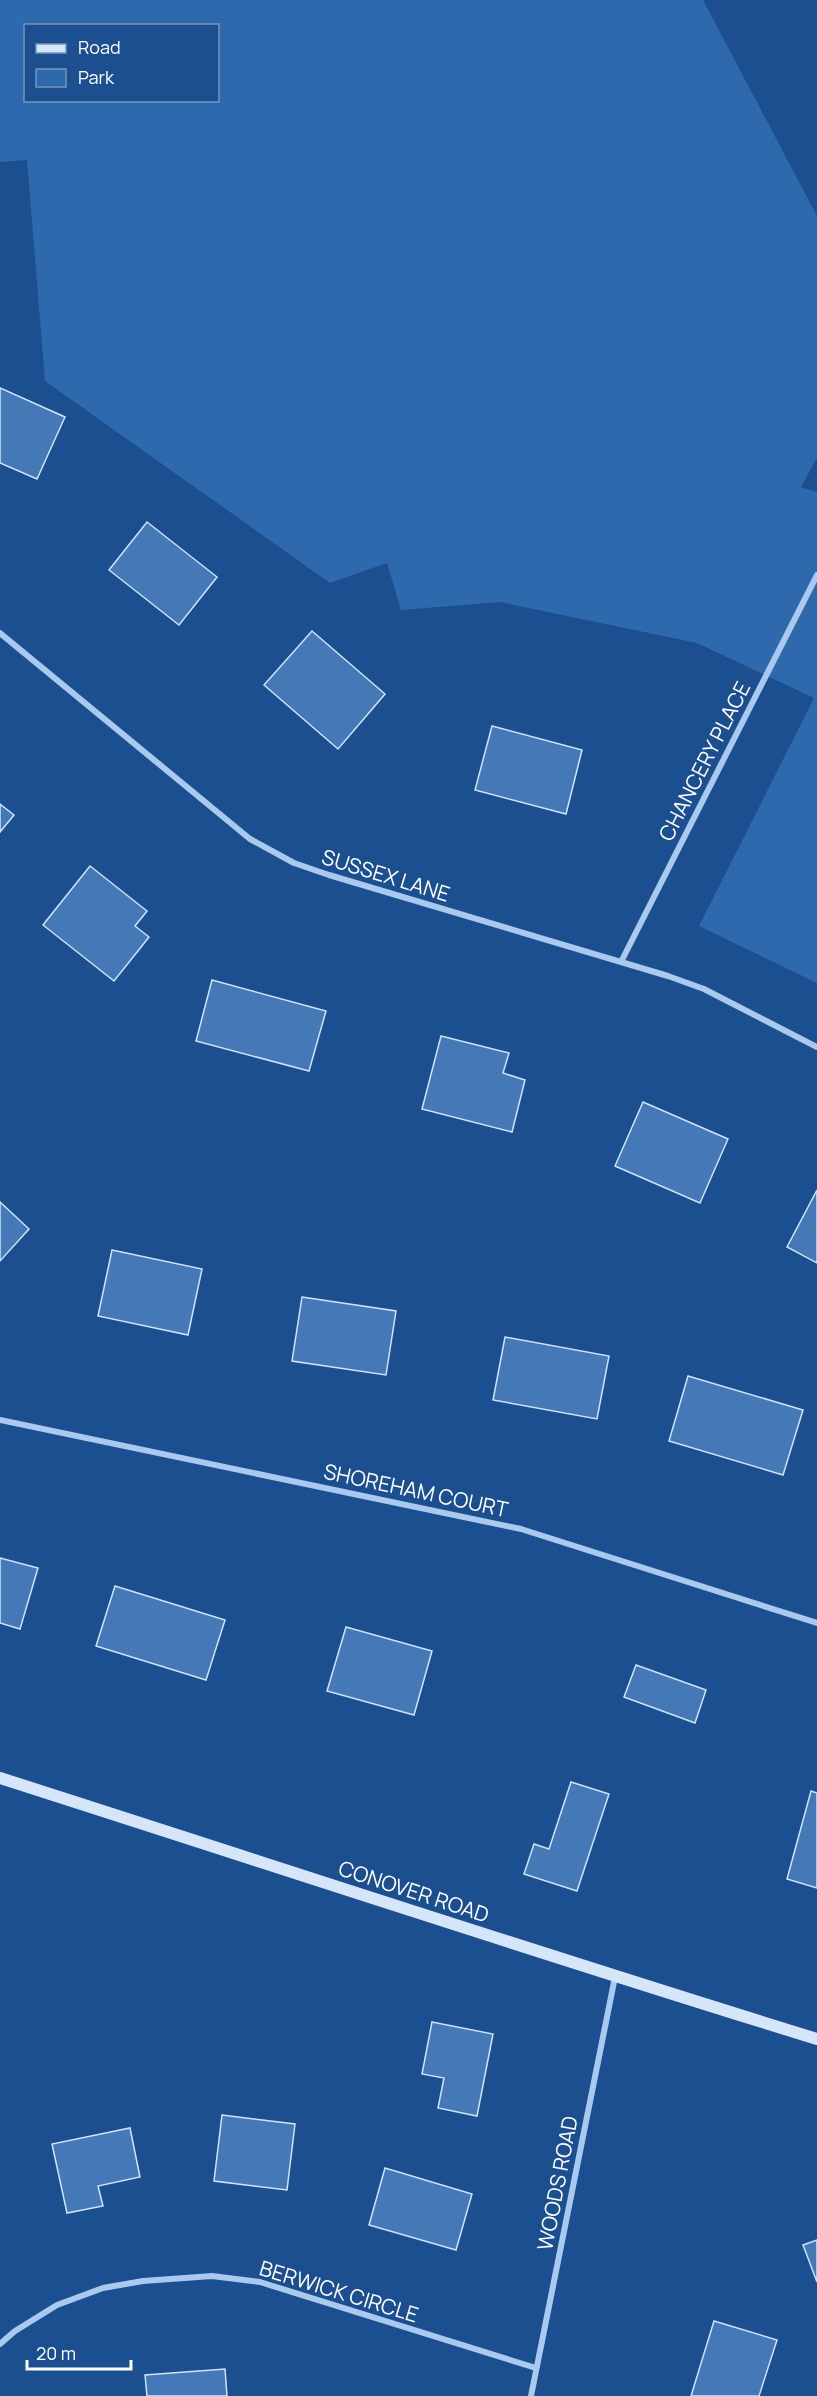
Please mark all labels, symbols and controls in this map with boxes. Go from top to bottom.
legend [24,24,219,102]
text: Road [78,35,121,59]
text: Park [78,65,115,89]
street label: CHANCERY PLACE [652,677,756,845]
street label: SUSSEX LANE [319,842,453,908]
street label: SHOREHAM COURT [321,1457,511,1523]
street label: CONOVER ROAD [335,1853,493,1929]
street label: WOODS ROAD [530,2113,584,2253]
street label: BERWICK CIRCLE [256,2254,422,2328]
scale bar [27,2333,130,2371]
text: 20 m [36,2341,76,2365]

